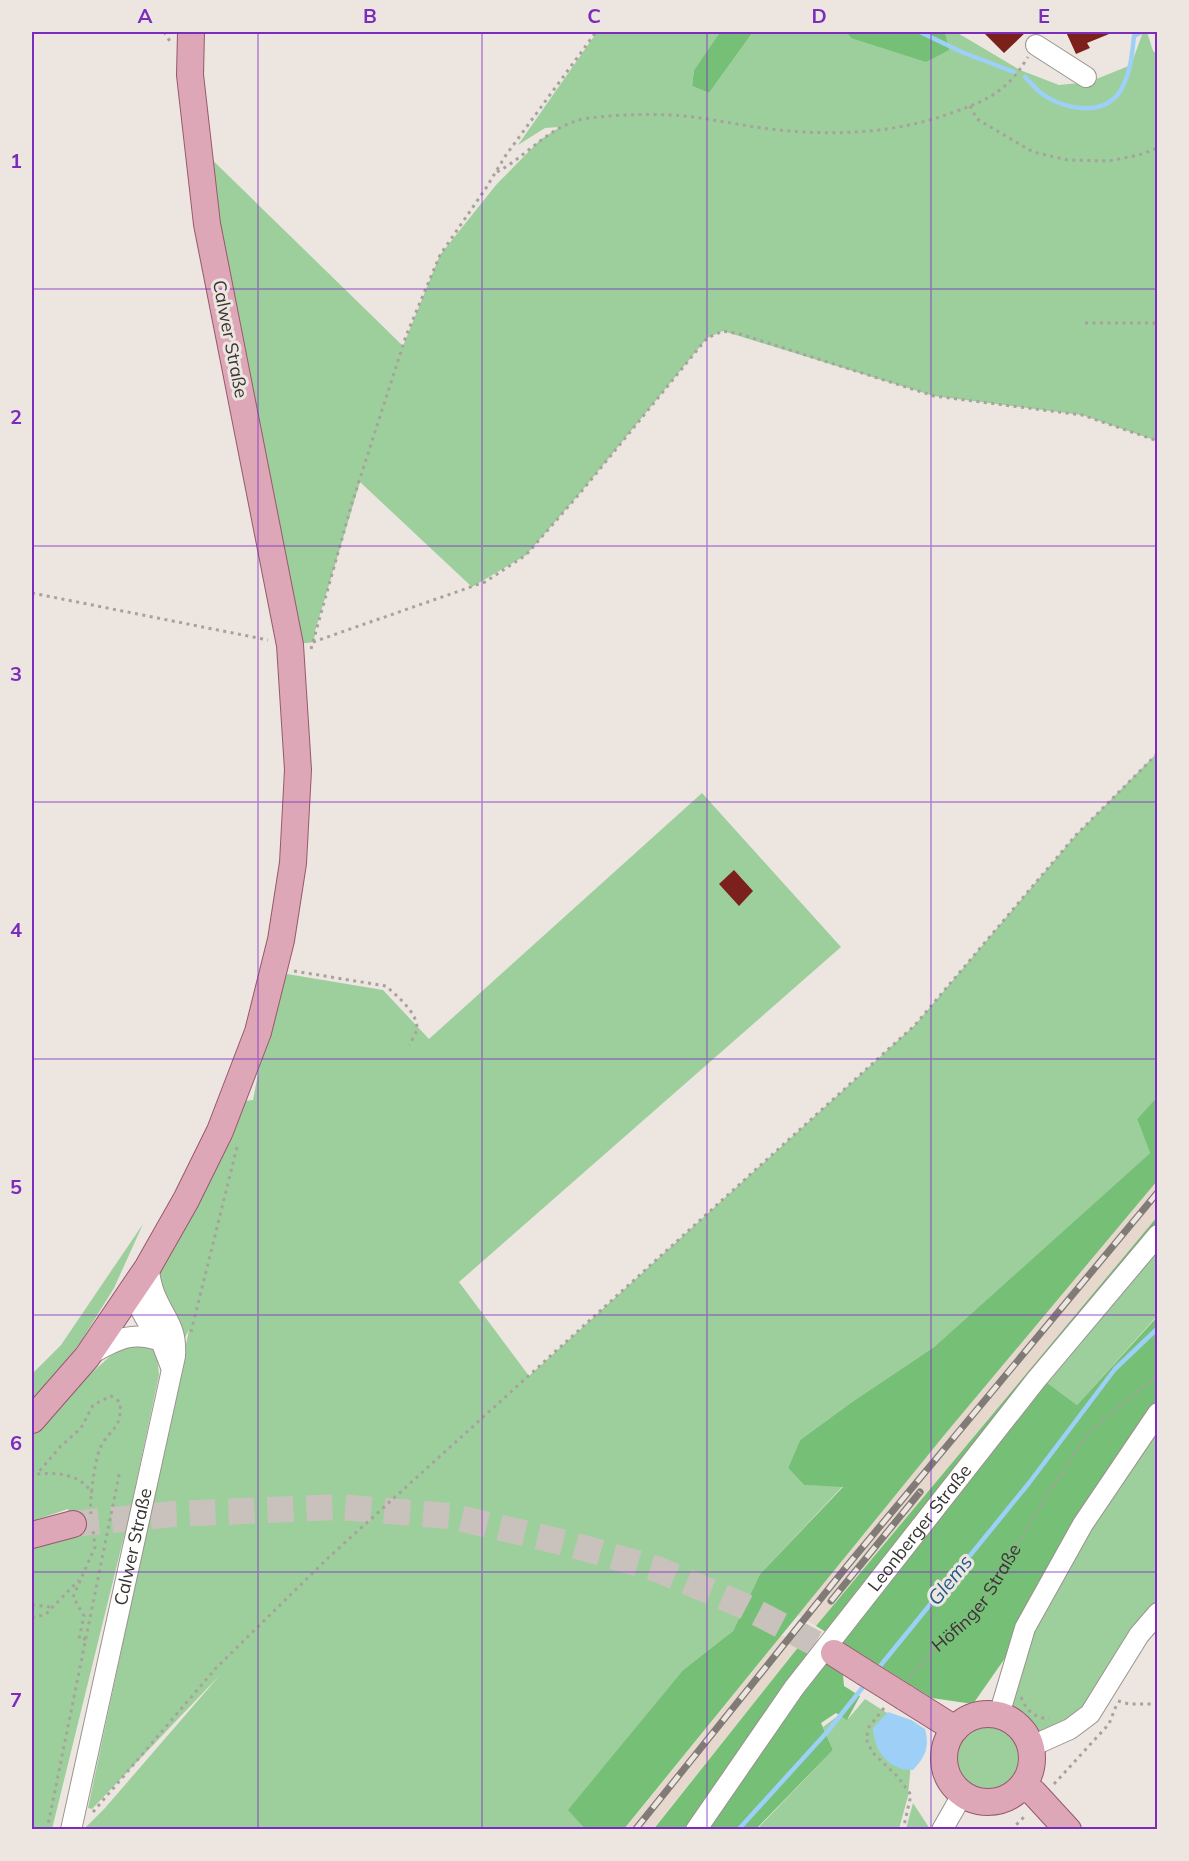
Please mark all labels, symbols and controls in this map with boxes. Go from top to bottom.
text: A [138,3,153,28]
text: B [363,3,377,28]
text: C [587,3,601,28]
text: D [811,3,827,28]
text: E [1038,3,1050,28]
text: 1 [10,148,22,173]
street label: Calwer Straße [208,278,253,400]
text: 2 [10,404,22,429]
text: 3 [10,661,22,686]
text: 4 [10,917,22,942]
text: 5 [10,1174,22,1199]
text: 6 [10,1430,22,1455]
street label: Leonberger Straße [862,1460,976,1596]
street label: Calwer Straße [109,1486,157,1608]
street label: Höfinger Straße [927,1539,1026,1656]
water label: Glems [922,1549,978,1610]
text: 7 [10,1687,22,1712]

